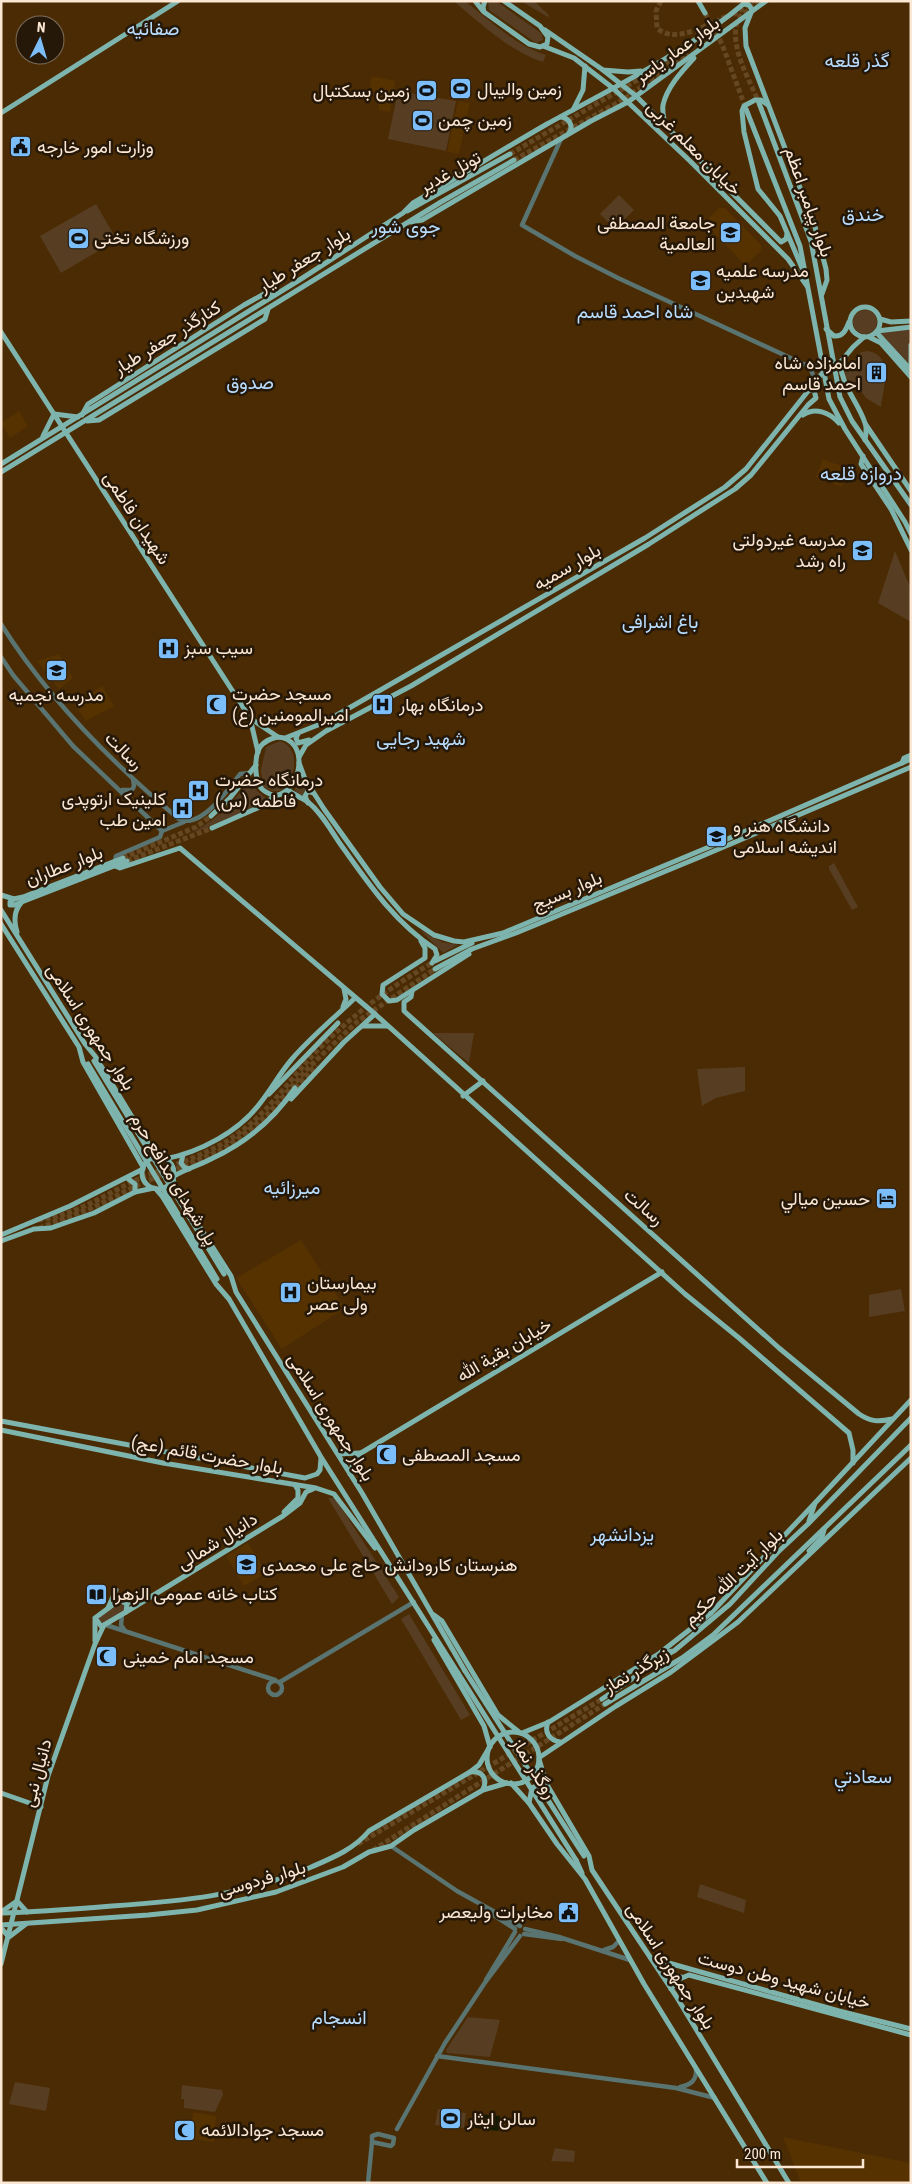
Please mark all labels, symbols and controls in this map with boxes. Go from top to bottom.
street label: بلوار عمار یاسر [629,12,724,89]
north arrow [15,15,65,65]
district label: صفائیه [127,17,179,40]
text: N [36,19,46,35]
district label: گذر قلعه [825,49,889,72]
sports icon: زمین والیبال [449,77,473,101]
place label: زمین والیبال [477,78,562,100]
sports icon: زمین بسکتبال [414,79,438,103]
place label: زمین بسکتبال [313,80,410,102]
street label: خیابان معلم غربی [641,96,746,201]
sports icon: زمین چمن [410,108,434,132]
place label: زمین چمن [438,109,512,132]
public building icon: وزارت امور خارجه [9,135,33,159]
place label: وزارت امور خارجه [37,136,154,158]
street label: بلوار پیامبر اعظم [779,144,838,260]
street label: تونل غدیر [414,146,485,198]
district label: خندق [842,203,884,226]
place label: جامعة المصطفی العالمیة [597,212,715,254]
district label: جوی شور [371,215,440,238]
school or university icon: جامعة المصطفی العالمیة [719,221,743,245]
street label: بلوار جعفر طیار [253,223,354,298]
sports icon: ورزشگاه تختی [66,226,90,250]
place label: ورزشگاه تختی [94,227,189,249]
place label: مدرسه علمیه شهیدین [716,260,809,303]
school or university icon: مدرسه علمیه شهیدین [688,269,712,293]
street label: کنارگذر جعفر طیار [108,296,225,380]
district label: شاه احمد قاسم [577,300,693,324]
place label: امامزاده شاه احمد قاسم [775,352,861,396]
building icon: امامزاده شاه احمد قاسم [865,361,889,385]
district label: صدوق [226,371,274,394]
district label: دروازه قلعه [820,462,902,485]
street label: شهیدان فاطمی [99,467,175,569]
place label: مدرسه غیردولتی راه رشد [732,529,846,572]
school or university icon: مدرسه غیردولتی راه رشد [850,538,874,562]
street label: بلوار سمیه [530,539,604,595]
district label: باغ اشرافی [622,610,698,634]
hospital icon: سیب سبز [156,636,180,660]
place label: سیب سبز [183,637,253,659]
school or university icon: مدرسه نجمیه [44,658,68,682]
place label: مسجد حضرت امیرالمومنین (ع) [232,683,349,727]
place label: مدرسه نجمیه [8,684,104,706]
mosque icon: مسجد حضرت امیرالمومنین (ع) [204,692,228,716]
hospital icon: درمانگاه بهار [371,693,395,717]
place label: درمانگاه بهار [398,694,483,716]
street label: رسالت [100,727,148,775]
district label: شهید رجایی [376,727,466,750]
place label: درمانگاه حضرت فاطمه (س) [215,769,323,812]
hospital icon: درمانگاه حضرت فاطمه (س) [187,778,211,802]
place label: کلینیک ارتوپدی امین طب [62,788,166,831]
hospital icon: کلینیک ارتوپدی امین طب [170,797,194,821]
place label: دانشگاه هنر و اندیشه اسلامی [733,815,837,858]
school or university icon: دانشگاه هنر و اندیشه اسلامی [705,824,729,848]
street label: بلوار عطاران [22,841,106,891]
street label: بلوار بسیج [529,866,606,916]
street label: بلوار جمهوری اسلامی [42,959,140,1095]
street label: پل شهدای مدافع حرم [125,1109,222,1250]
district label: میرزائیه [264,1176,320,1199]
street label: رسالت [620,1184,668,1230]
hotel icon: حسين ميالي [874,1187,898,1211]
place label: حسين ميالي [781,1188,870,1214]
place label: بیمارستان ولی عصر [306,1272,377,1315]
hospital icon: بیمارستان ولی عصر [279,1281,303,1305]
street label: خیابان بقیة الله [453,1313,555,1386]
street label: بلوار جمهوری اسلامی [283,1349,379,1485]
street label: بلوار حضرت قائم (عج) [129,1431,285,1480]
mosque icon: مسجد المصطفی [374,1443,398,1467]
place label: مسجد المصطفی [402,1444,521,1466]
street label: دانیال شمالی [173,1508,261,1574]
district label: یزدانشهر [589,1523,654,1546]
street label: بلوار آیت الله حکیم [679,1524,788,1631]
school or university icon: هنرستان کارودانش حاج علی محمدی [234,1553,258,1577]
place label: هنرستان کارودانش حاج علی محمدی [262,1554,517,1577]
library icon: کتاب خانه عمومی الزهرا [84,1582,108,1606]
place label: کتاب خانه عمومی الزهرا [112,1583,278,1605]
street label: زیرگذر نماز [599,1642,672,1698]
mosque icon: مسجد امام خمینی [95,1645,119,1669]
place label: مسجد امام خمینی [123,1646,254,1669]
street label: روگذر نماز [506,1732,561,1803]
street label: دانیال نبی [17,1737,57,1809]
district label: سعادتي [834,1765,892,1792]
street label: بلوار فردوسی [216,1856,308,1902]
street label: بلوار جمهوری اسلامی [622,1898,720,2034]
public building icon: مخابرات ولیعصر [557,1900,581,1924]
place label: مخابرات ولیعصر [438,1901,553,1923]
street label: خیابان شهید وطن دوست [695,1946,873,2014]
district label: انسجام [311,2006,367,2030]
sports icon: سالن ایثار [439,2107,463,2131]
place label: سالن ایثار [466,2108,536,2130]
mosque icon: مسجد جوادالائمه [173,2118,197,2142]
place label: مسجد جوادالائمه [201,2119,324,2141]
scale bar [737,2136,863,2168]
text: 200 m [744,2145,781,2163]

